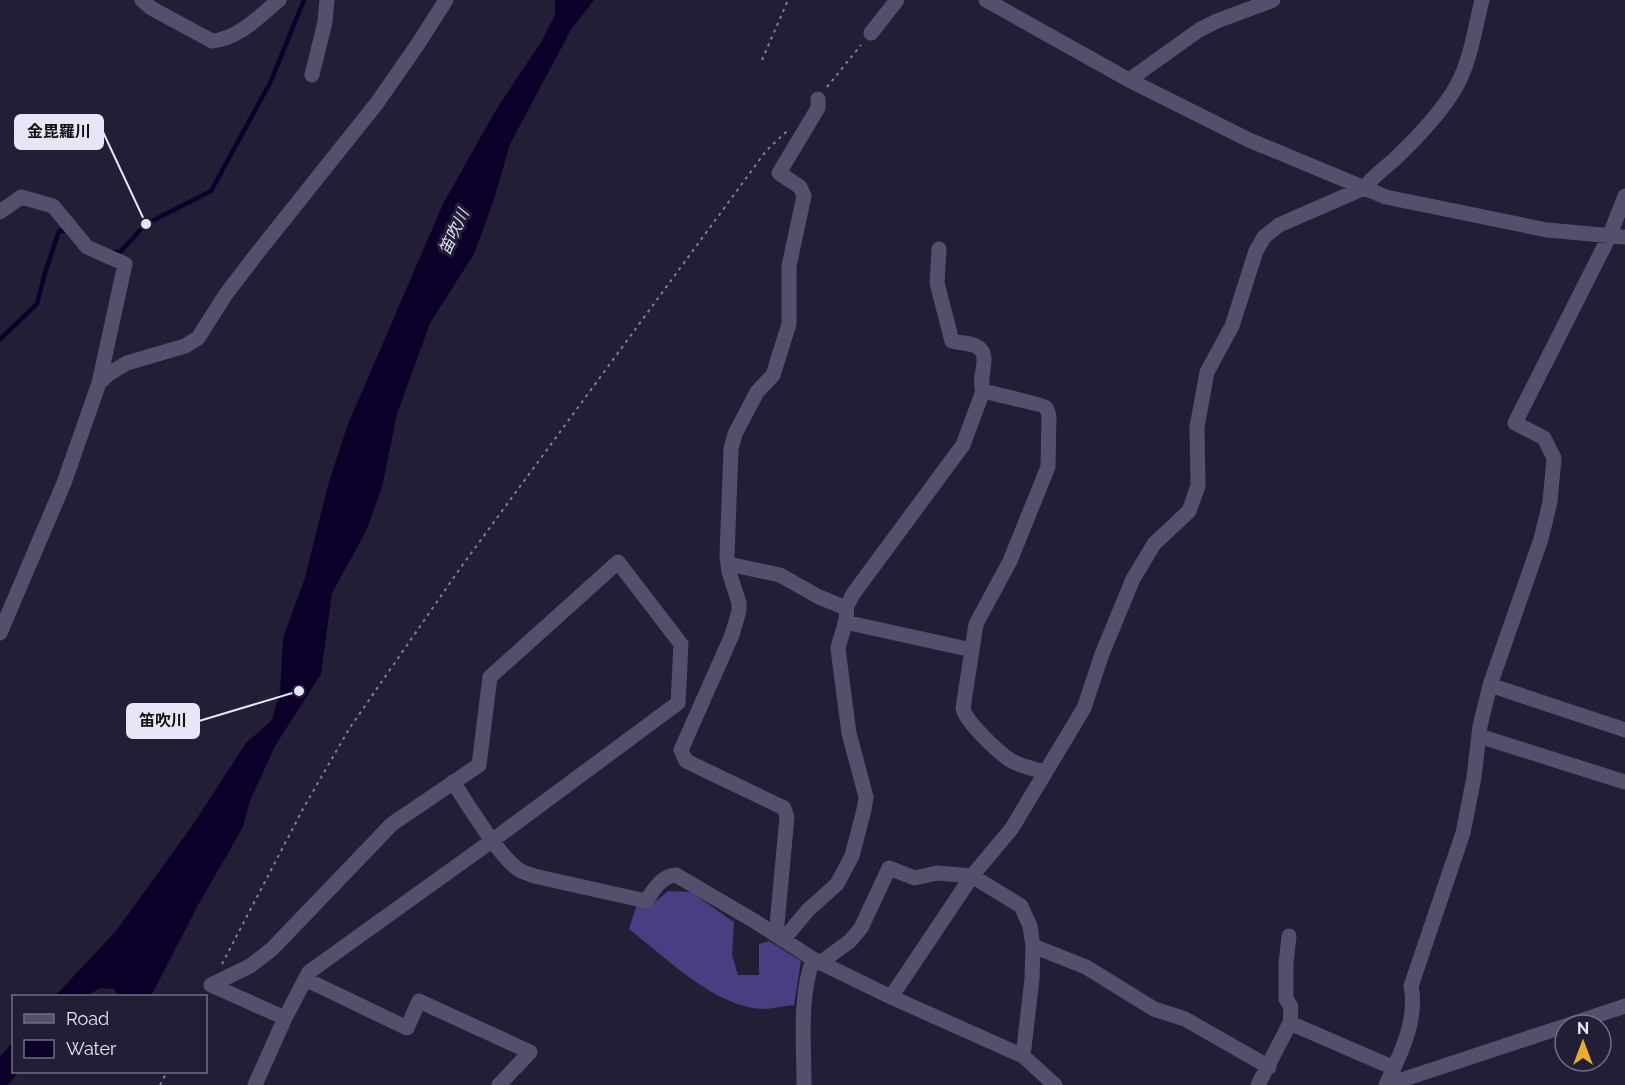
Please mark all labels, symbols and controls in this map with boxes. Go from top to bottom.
callout: 金毘羅川 [15,115,103,149]
text: 金毘羅川 [27,122,91,141]
water label: 笛吹川 [435,204,474,258]
callout: 笛吹川 [127,704,199,738]
text: 笛吹川 [139,711,187,730]
legend [12,995,207,1073]
text: Road [66,1008,109,1029]
north arrow [1553,1013,1613,1073]
text: N [1577,1019,1589,1038]
text: Water [66,1038,117,1059]

